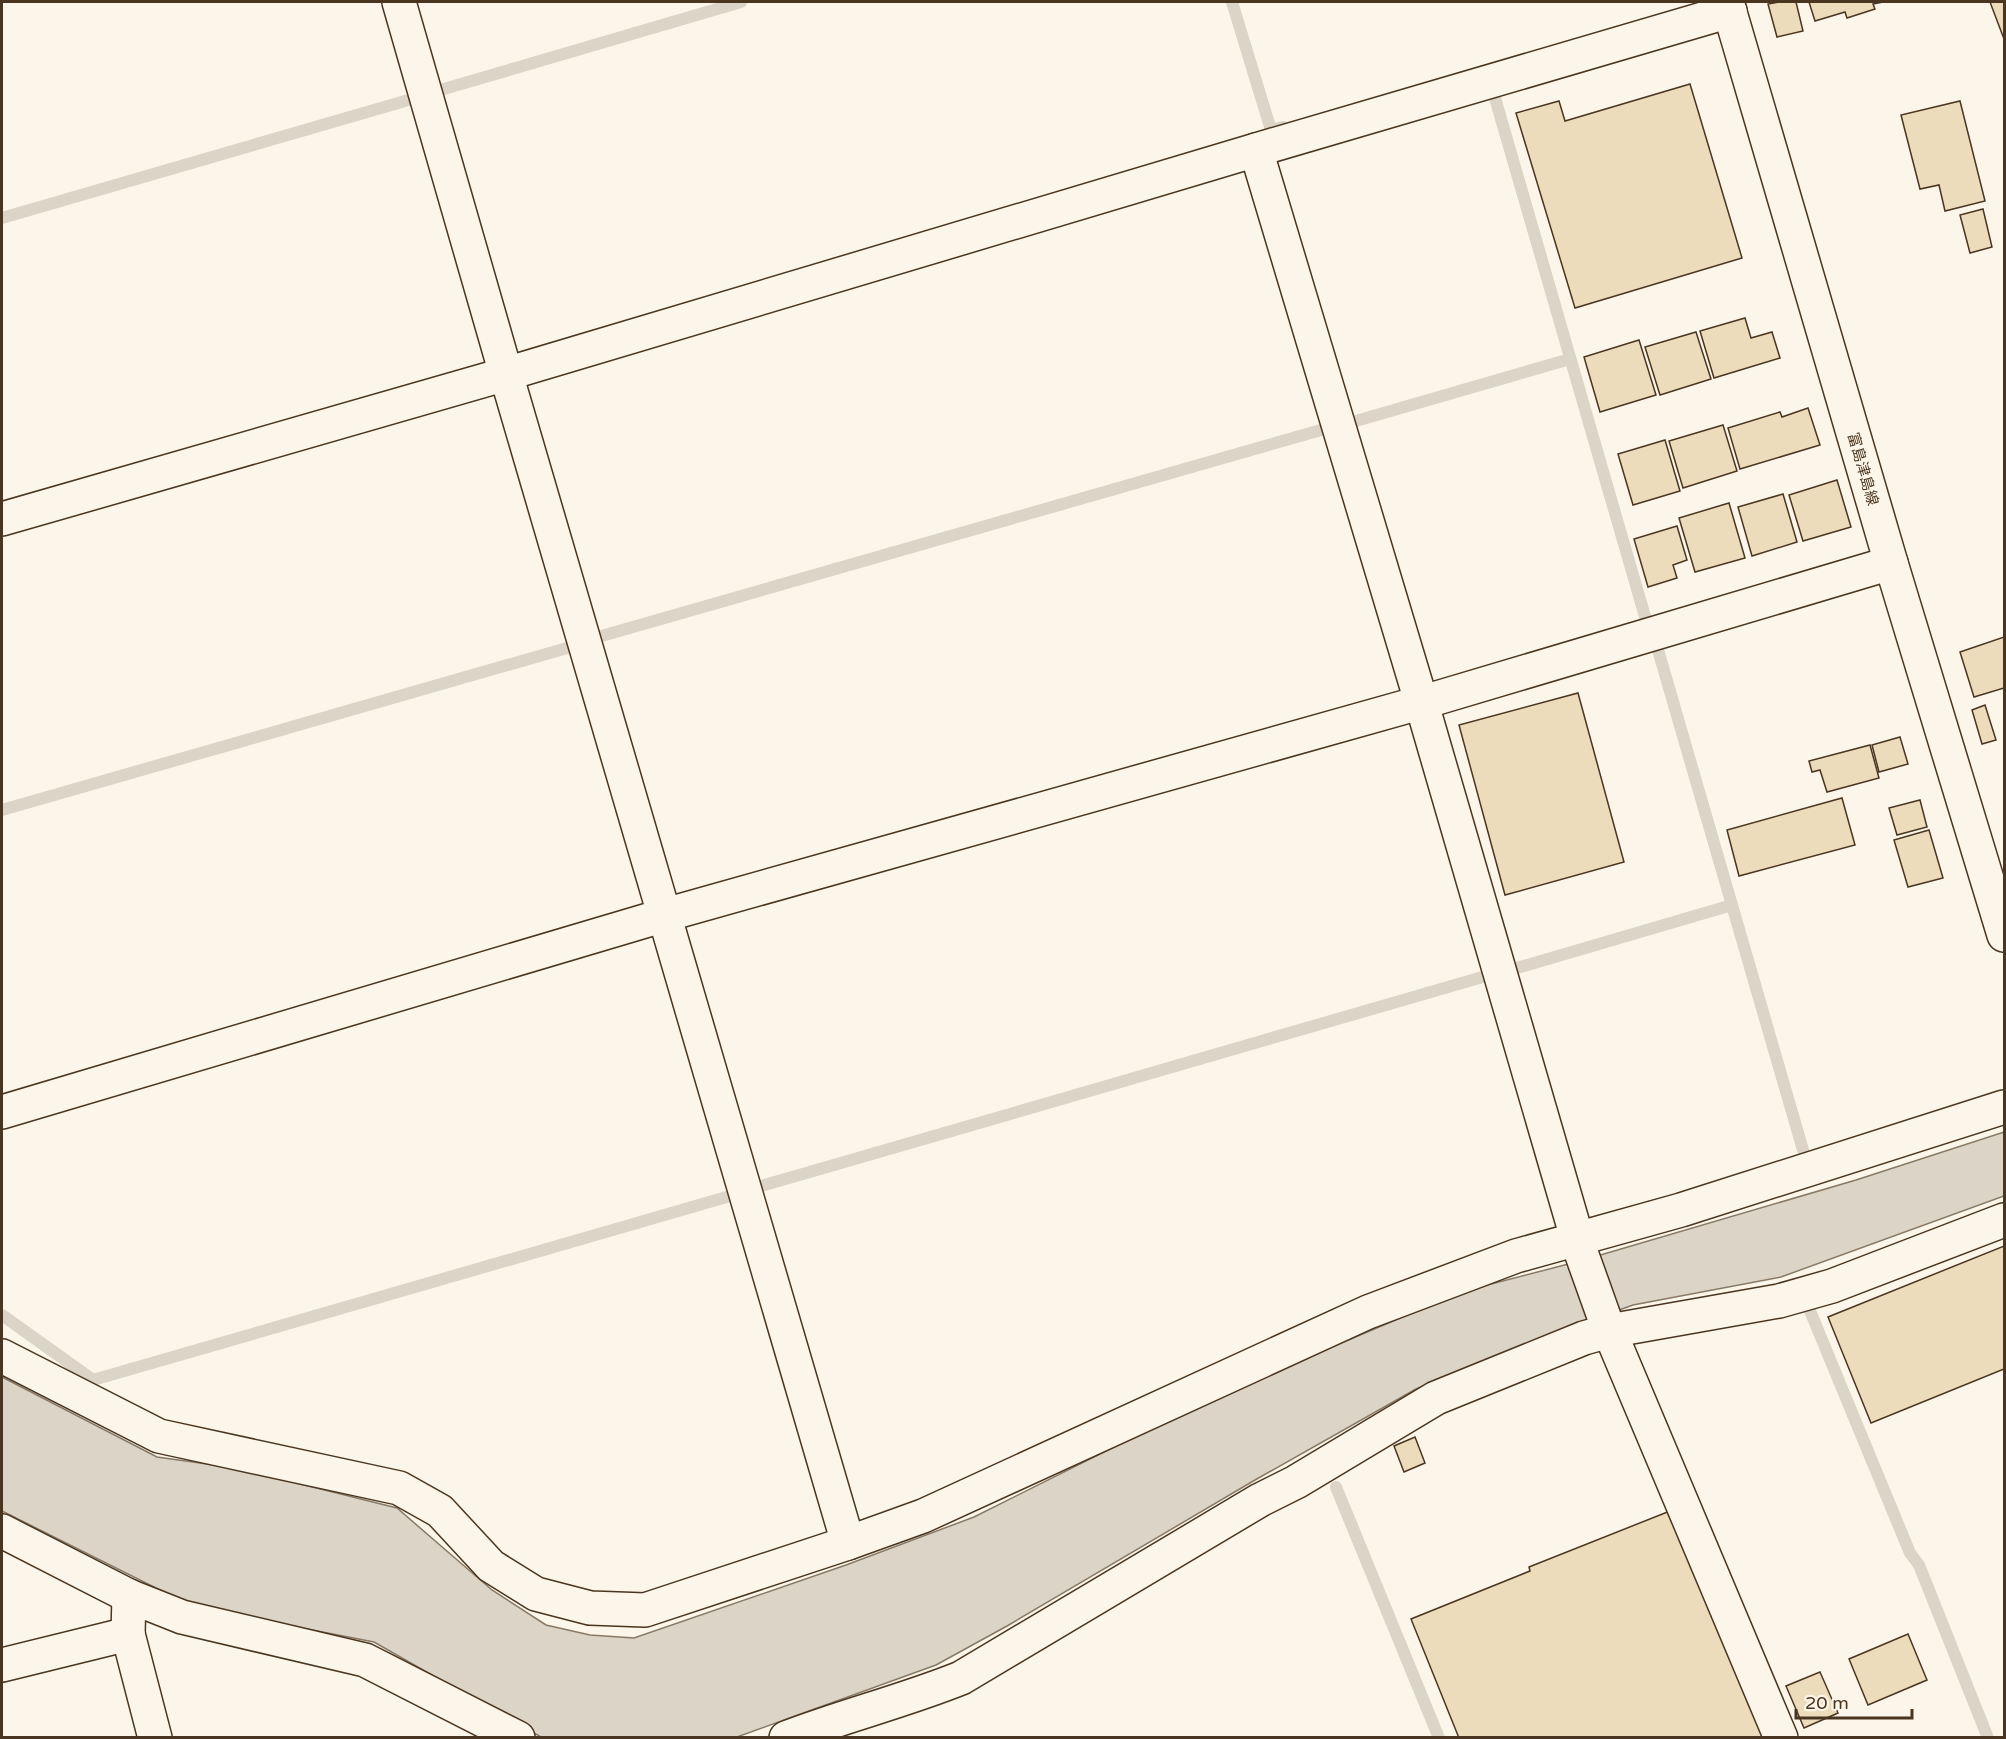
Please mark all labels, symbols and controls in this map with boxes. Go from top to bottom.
street label: 富島津島線 [1844,430,1882,508]
scale bar [1796,1682,1912,1720]
text: 20 m [1805,1692,1849,1714]

